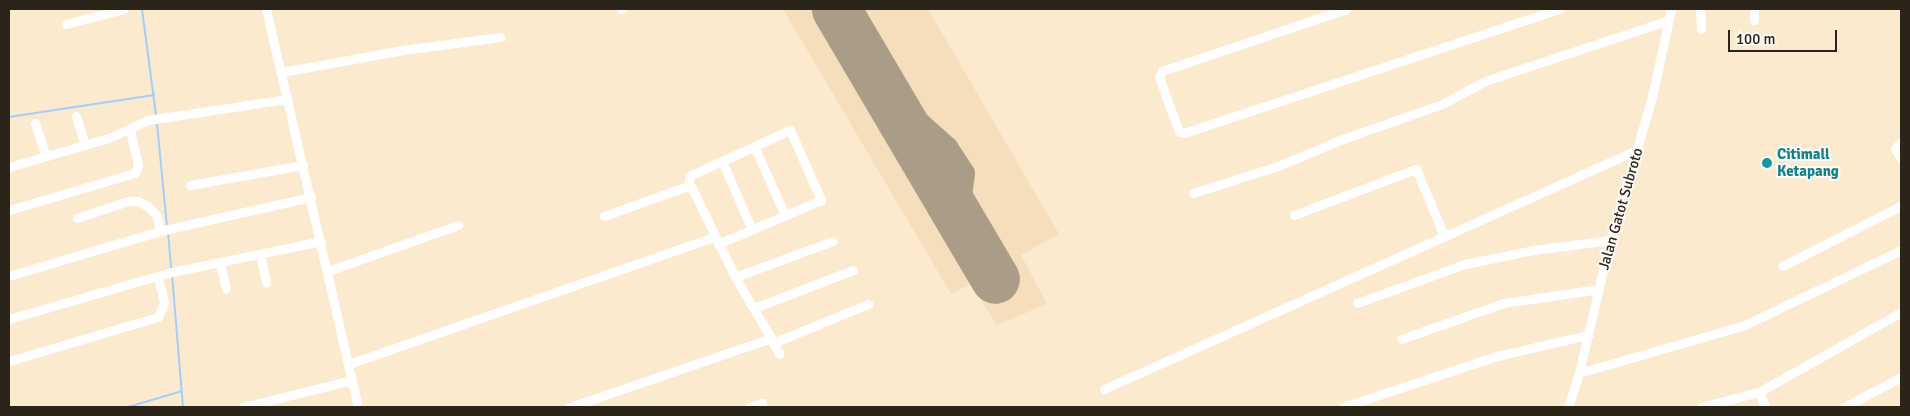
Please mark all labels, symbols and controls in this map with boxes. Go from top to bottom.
scale bar [1730,20,1839,52]
text: 100 m [1736,30,1776,48]
place label: Citimall Ketapang [1777,145,1839,180]
street label: Jalan Gatot Subroto [1595,146,1647,272]
marker: Citimall Ketapang [1761,157,1773,169]

